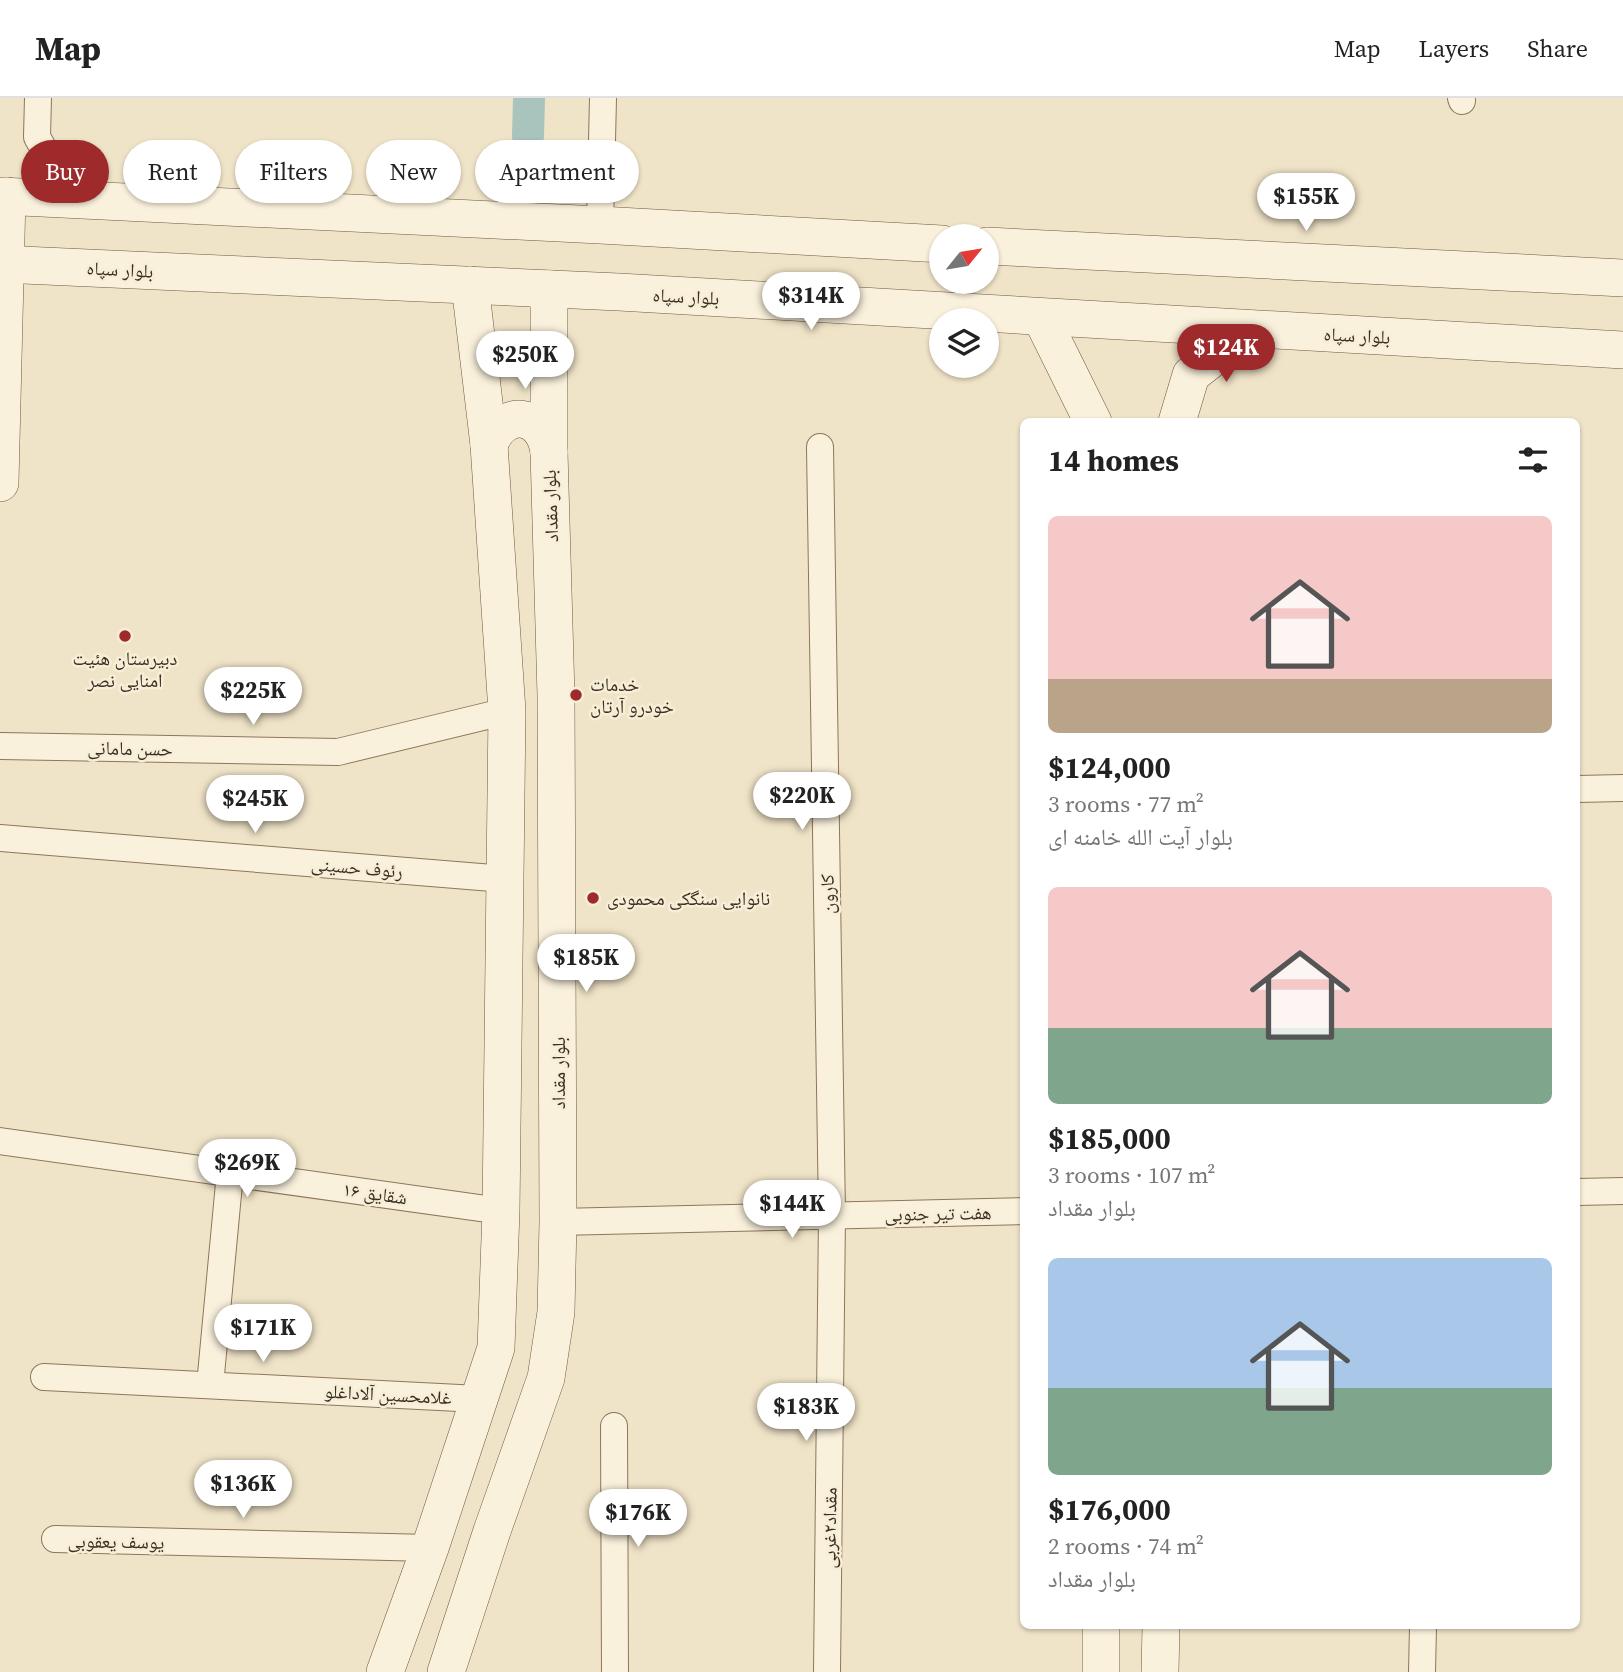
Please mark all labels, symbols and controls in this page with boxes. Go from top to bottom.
text: Map [35,26,101,71]
text: Map [1334,32,1381,65]
text: Layers [1419,32,1489,65]
text: Share [1527,32,1588,65]
chip: Buy [21,140,109,203]
chip: Rent [123,140,221,203]
chip: Filters [235,140,352,203]
chip: New [366,140,461,203]
chip: Apartment [475,140,639,203]
pin: $155K [1257,174,1355,233]
text: $155K [1273,180,1339,212]
north arrow [929,224,999,294]
map controls [929,224,999,378]
street label: بلوار سپاه [86,254,154,284]
pin: $314K [762,272,860,332]
text: $314K [778,279,844,311]
street label: بلوار سپاه [652,281,720,311]
button: layers [929,308,999,378]
street label: بلوار سپاه [1323,320,1391,350]
pin: $124K [1177,324,1275,384]
pin: $250K [476,331,574,391]
text: $124K [1193,331,1259,363]
text: $250K [492,338,558,370]
text: 14 homes [1048,440,1179,481]
icon: filters [1514,441,1552,479]
street label: بلوار مقداد [536,469,564,543]
icon: home [1237,561,1363,687]
marker: دبیرستان هئیت امنایی نصر [117,628,133,644]
place label: دبیرستان هئیت امنایی نصر [73,645,178,693]
pin: $225K [204,668,302,727]
place label: خدمات خودرو آرتان [590,671,674,719]
text: $225K [220,674,286,706]
marker: خدمات خودرو آرتان [568,687,584,703]
street label: حسن مامانی [87,734,173,762]
text: $124,000 [1048,747,1171,788]
pin: $220K [753,772,851,832]
pin: $245K [206,776,304,835]
text: $220K [769,779,835,811]
text: $245K [222,782,288,814]
text: 3 rooms · 77 m² [1048,788,1204,820]
text: بلوار آیت الله خامنه ای [1048,821,1233,853]
street label: رئوف حسینی [310,850,404,884]
street label: کارون [814,874,840,914]
place label: نانوایی سنگکی محمودی [607,885,770,911]
marker: نانوایی سنگکی محمودی [585,890,601,906]
icon: home [1237,932,1363,1058]
pin: $185K [537,934,635,994]
text: $185K [553,941,619,973]
street label: بلوار مقداد [545,1037,571,1109]
text: $185,000 [1048,1118,1171,1159]
pin: $269K [198,1140,296,1199]
text: $269K [214,1146,280,1178]
text: 3 rooms · 107 m² [1048,1159,1215,1191]
street label: شقایق ۱۶ [341,1176,409,1210]
pin: $144K [743,1180,841,1240]
text: $144K [759,1187,825,1219]
text: بلوار مقداد [1048,1192,1136,1224]
street label: هفت تیر جنوبی [884,1199,992,1227]
icon: home [1237,1303,1363,1429]
pin: $171K [214,1304,312,1364]
text: $171K [230,1311,296,1343]
street label: غلامحسین آلاداغلو [324,1378,453,1410]
pin: $183K [757,1384,855,1443]
text: $183K [773,1390,839,1422]
pin: $136K [194,1460,292,1520]
text: $136K [210,1467,276,1499]
street label: مقداد۲غربی [815,1487,843,1569]
text: $176,000 [1048,1489,1171,1530]
pin: $176K [589,1490,687,1549]
text: $176K [605,1496,671,1528]
street label: یوسف یعقوبی [67,1527,165,1555]
text: 2 rooms · 74 m² [1048,1530,1204,1562]
text: بلوار مقداد [1048,1563,1136,1595]

